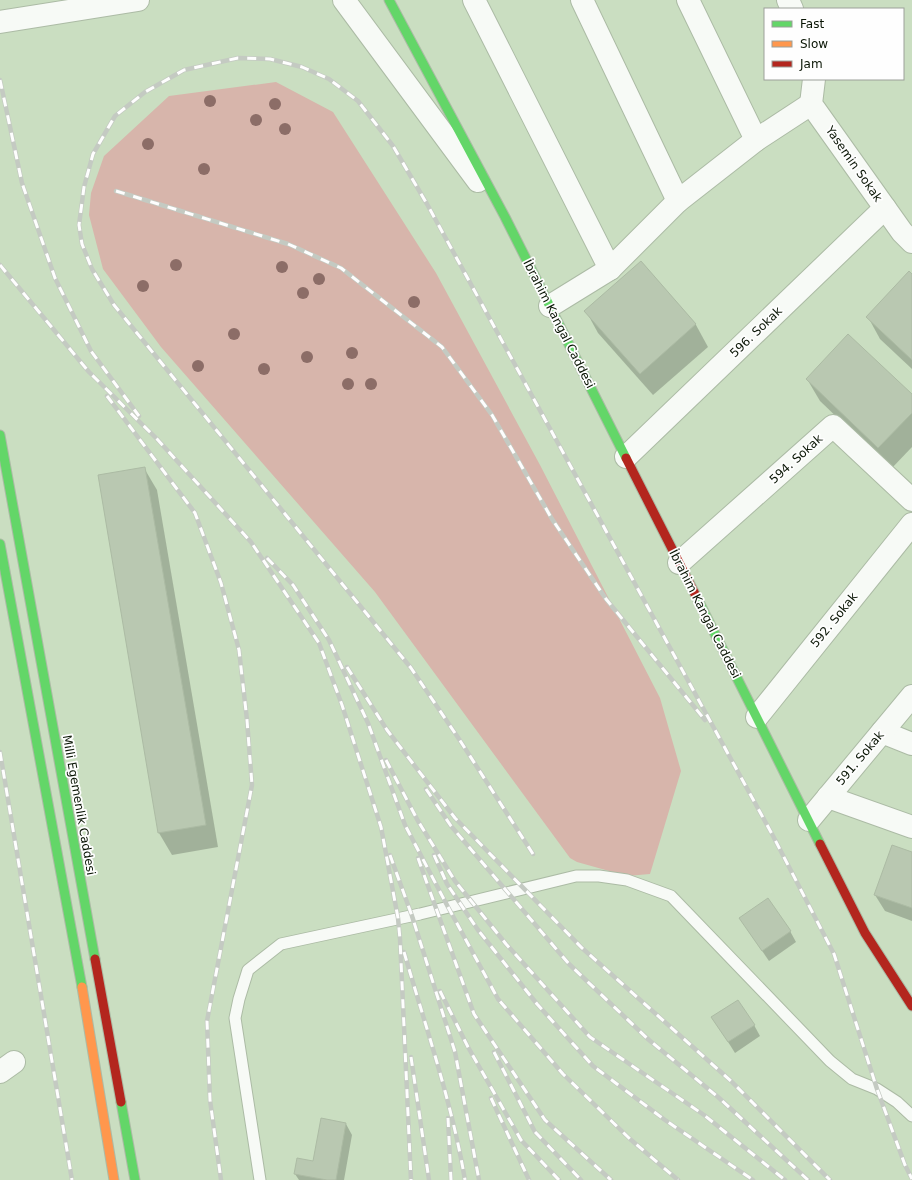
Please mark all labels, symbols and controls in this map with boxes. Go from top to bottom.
legend [764,8,904,80]
text: Fast [800,17,824,31]
text: Slow [800,37,828,51]
text: Jam [799,57,823,71]
street label: Yasemin Sokak [822,123,885,205]
street label: İbrahim Kangal Caddesi [520,257,598,391]
street label: 596. Sokak [727,304,785,360]
street label: 594. Sokak [767,432,825,486]
street label: İbrahim Kangal Caddesi [666,547,744,681]
street label: 592. Sokak [808,590,860,650]
street label: 591. Sokak [833,728,887,788]
street label: Milli Egemenlik Caddesi [60,734,98,876]

